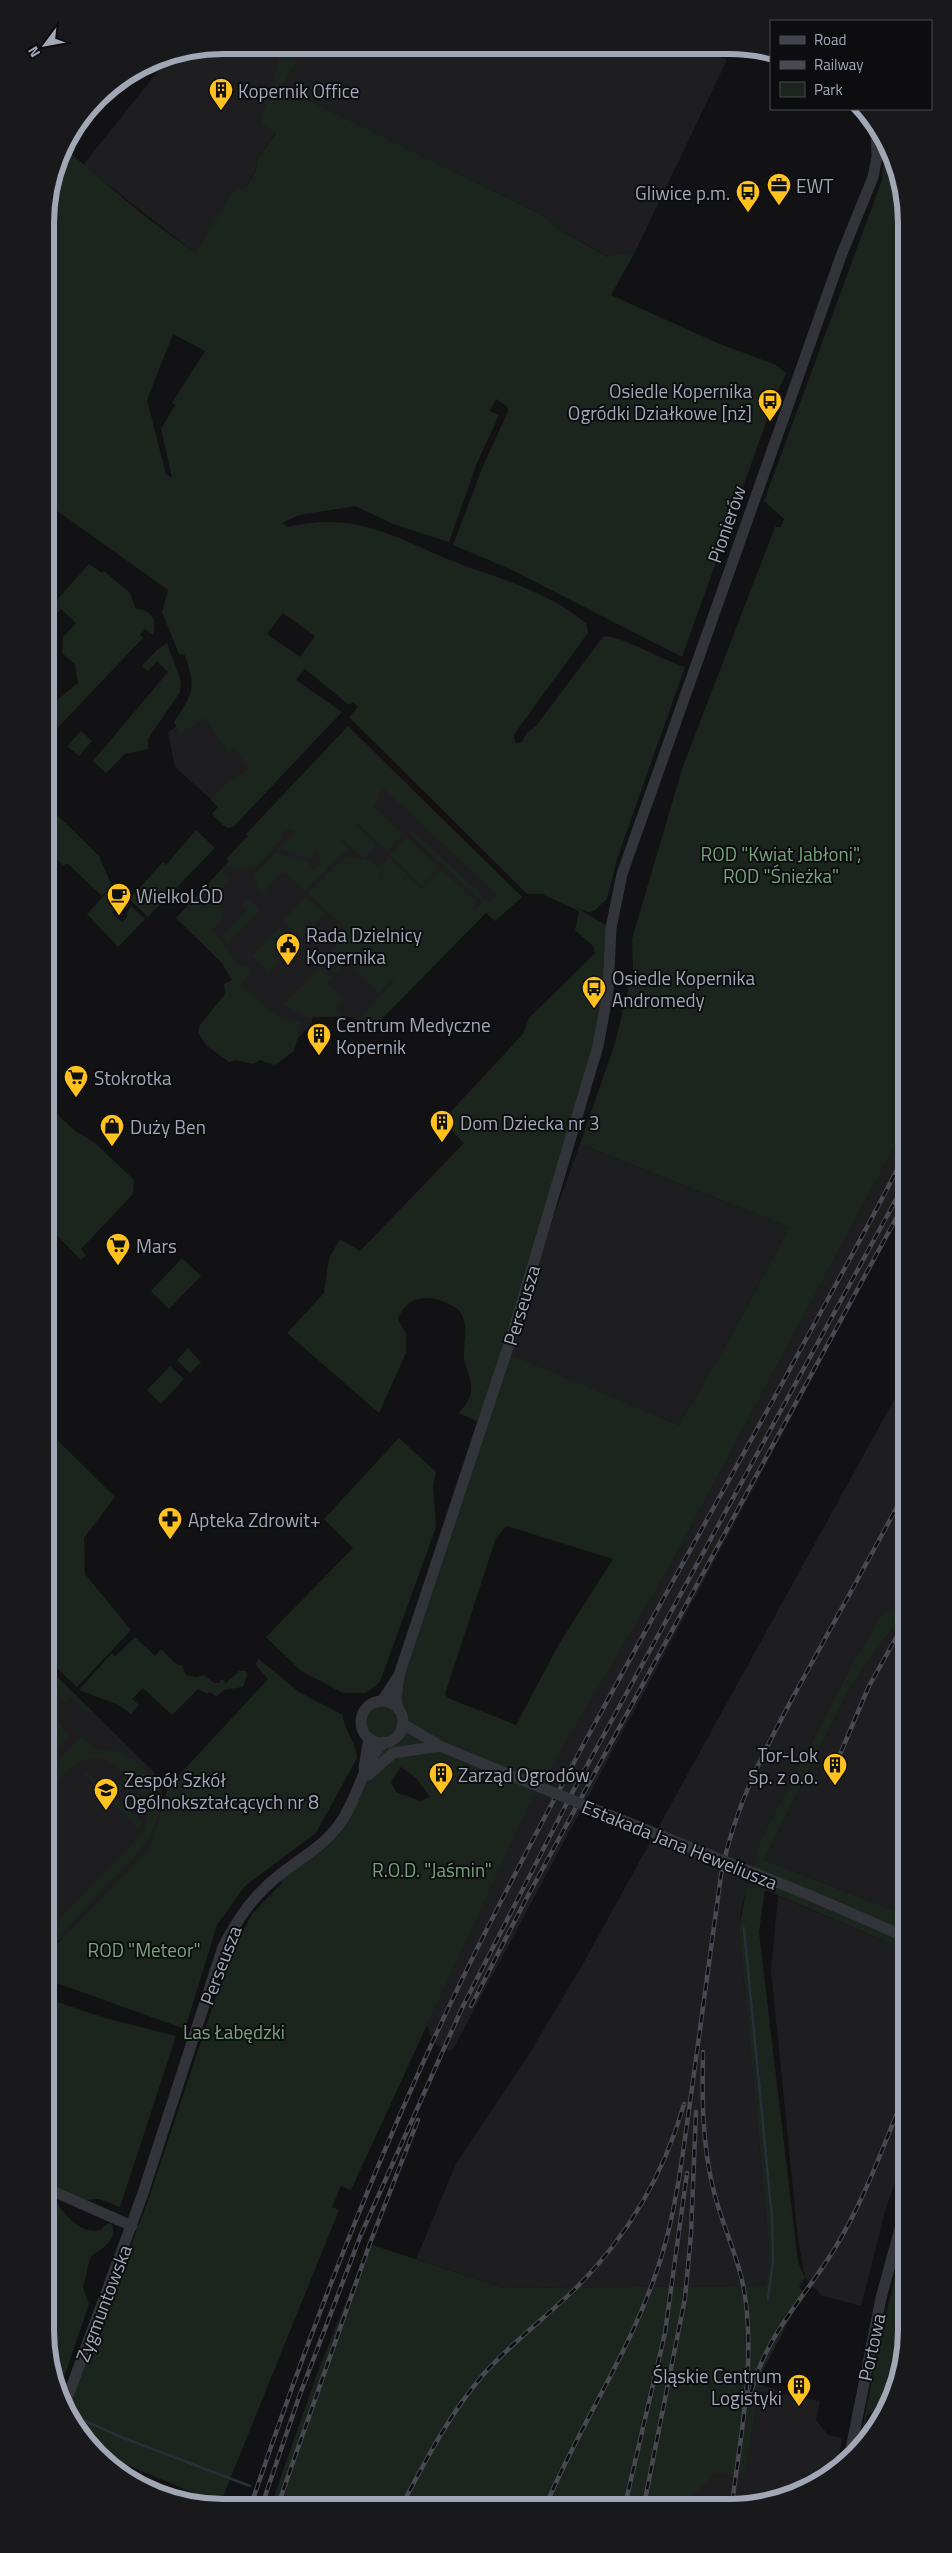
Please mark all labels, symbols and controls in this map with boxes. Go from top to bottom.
north arrow [20,20,70,70]
legend [770,20,932,110]
text: Road [814,28,846,51]
text: N [22,42,45,62]
text: Railway [814,53,864,76]
place label: Kopernik Office [238,76,359,105]
building icon: Kopernik Office [208,77,234,111]
text: Park [814,78,843,101]
place label: EWT [796,171,833,200]
office icon: EWT [766,172,792,206]
place label: Gliwice p.m. [635,178,730,207]
bus stop icon: Gliwice p.m. [735,179,761,213]
place label: Osiedle Kopernika Ogródki Działkowe [nż] [568,376,752,427]
bus stop icon: Osiedle Kopernika Ogródki Działkowe [nż] [757,388,783,422]
street label: Pionierów [699,481,753,567]
park label: ROD "Kwiat Jabłoni", ROD "Śnieżka" [701,839,861,890]
place label: WielkoLÓD [136,881,223,910]
cafe icon: WielkoLÓD [106,882,132,916]
place label: Rada Dzielnicy Kopernika [306,920,422,971]
public building icon: Rada Dzielnicy Kopernika [275,932,301,966]
place label: Osiedle Kopernika Andromedy [612,963,755,1014]
bus stop icon: Osiedle Kopernika Andromedy [581,975,607,1009]
place label: Centrum Medyczne Kopernik [336,1010,491,1061]
building icon: Centrum Medyczne Kopernik [306,1022,332,1056]
place label: Stokrotka [94,1063,172,1092]
supermarket icon: Stokrotka [63,1064,89,1098]
place label: Dom Dziecka nr 3 [460,1108,600,1137]
building icon: Dom Dziecka nr 3 [429,1109,455,1143]
place label: Duży Ben [130,1112,206,1141]
shop icon: Duży Ben [99,1113,125,1147]
place label: Mars [136,1231,177,1260]
supermarket icon: Mars [105,1232,131,1266]
street label: Perseusza [495,1261,547,1349]
place label: Apteka Zdrowit+ [188,1505,321,1534]
pharmacy icon: Apteka Zdrowit+ [157,1506,183,1540]
place label: Tor-Lok Sp. z o.o. [748,1740,818,1791]
building icon: Tor-Lok Sp. z o.o. [822,1752,848,1786]
place label: Zarząd Ogrodów [458,1760,590,1789]
building icon: Zarząd Ogrodów [428,1761,454,1795]
place label: Zespół Szkół Ogólnokształcących nr 8 [124,1765,319,1816]
school or university icon: Zespół Szkół Ogólnokształcących nr 8 [93,1777,119,1811]
street label: Estakada Jana Heweliusza [578,1791,783,1897]
park label: R.O.D. "Jaśmin" [372,1855,492,1884]
street label: Perseusza [192,1921,249,2009]
park label: ROD "Meteor" [87,1935,201,1964]
park label: Las Łabędzki [183,2017,285,2046]
street label: Zygmuntowska [67,2240,139,2366]
street label: Portowa [850,2310,892,2383]
place label: Śląskie Centrum Logistyki [653,2361,782,2412]
building icon: Śląskie Centrum Logistyki [786,2373,812,2407]

